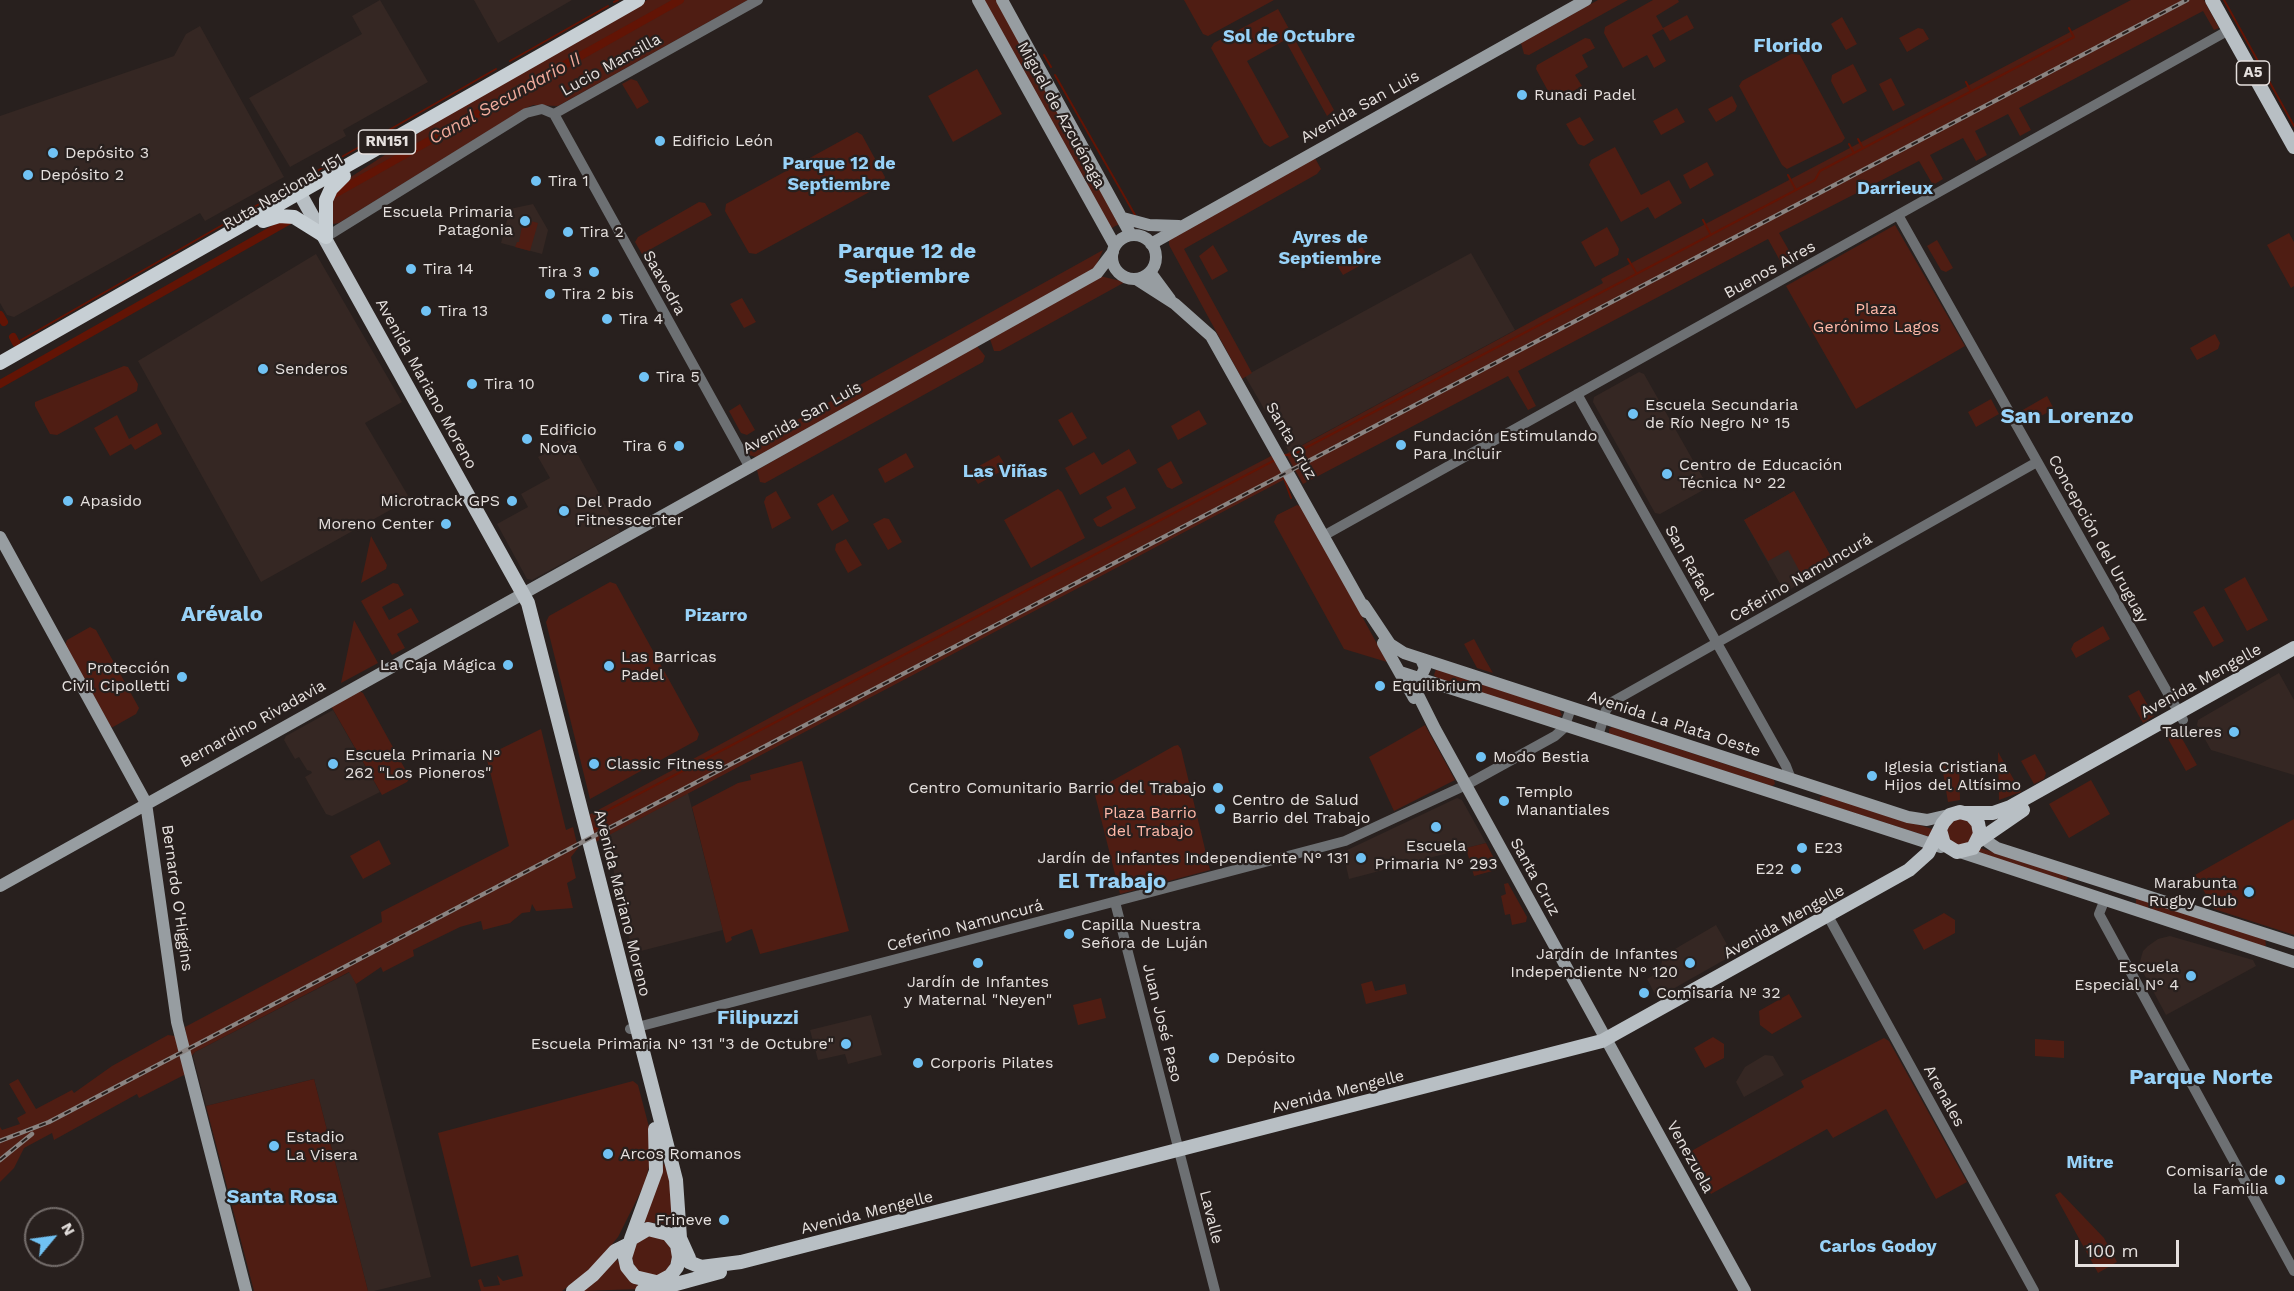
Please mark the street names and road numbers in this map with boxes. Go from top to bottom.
street label: Lucio Mansilla [558,30,664,100]
street label: Miguel de Azcuénaga [1013,39,1109,191]
road number: A5 [2236,61,2270,85]
street label: Avenida San Luis [1297,66,1423,148]
road number: RN151 [358,130,416,154]
street label: Ruta Nacional 151 [219,150,347,234]
street label: Buenos Aires [1721,237,1819,303]
street label: Saavedra [638,247,690,319]
street label: Avenida Mariano Moreno [371,295,481,473]
street label: Avenida San Luis [739,377,865,459]
street label: Santa Cruz [1261,399,1321,483]
street label: Concepción del Uruguay [2044,452,2152,626]
street label: San Rafael [1660,522,1718,604]
street label: Ceferino Namuncurá [1726,529,1876,627]
street label: Avenida Mengelle [2137,640,2265,722]
street label: Bernardino Rivadavia [177,676,329,772]
street label: Avenida La Plata Oeste [1585,687,1763,761]
street label: Avenida Mariano Moreno [589,808,655,998]
street label: Bernardo O'Higgins [157,823,197,973]
street label: Santa Cruz [1506,835,1564,919]
street label: Avenida Mengelle [1720,881,1848,963]
street label: Ceferino Namuncurá [885,896,1045,956]
street label: Juan José Paso [1138,962,1186,1084]
street label: Arenales [1919,1062,1969,1130]
street label: Avenida Mengelle [1270,1066,1406,1118]
street label: Venezuela [1662,1118,1718,1196]
street label: Avenida Mengelle [799,1187,935,1239]
street label: Lavalle [1195,1188,1227,1246]

